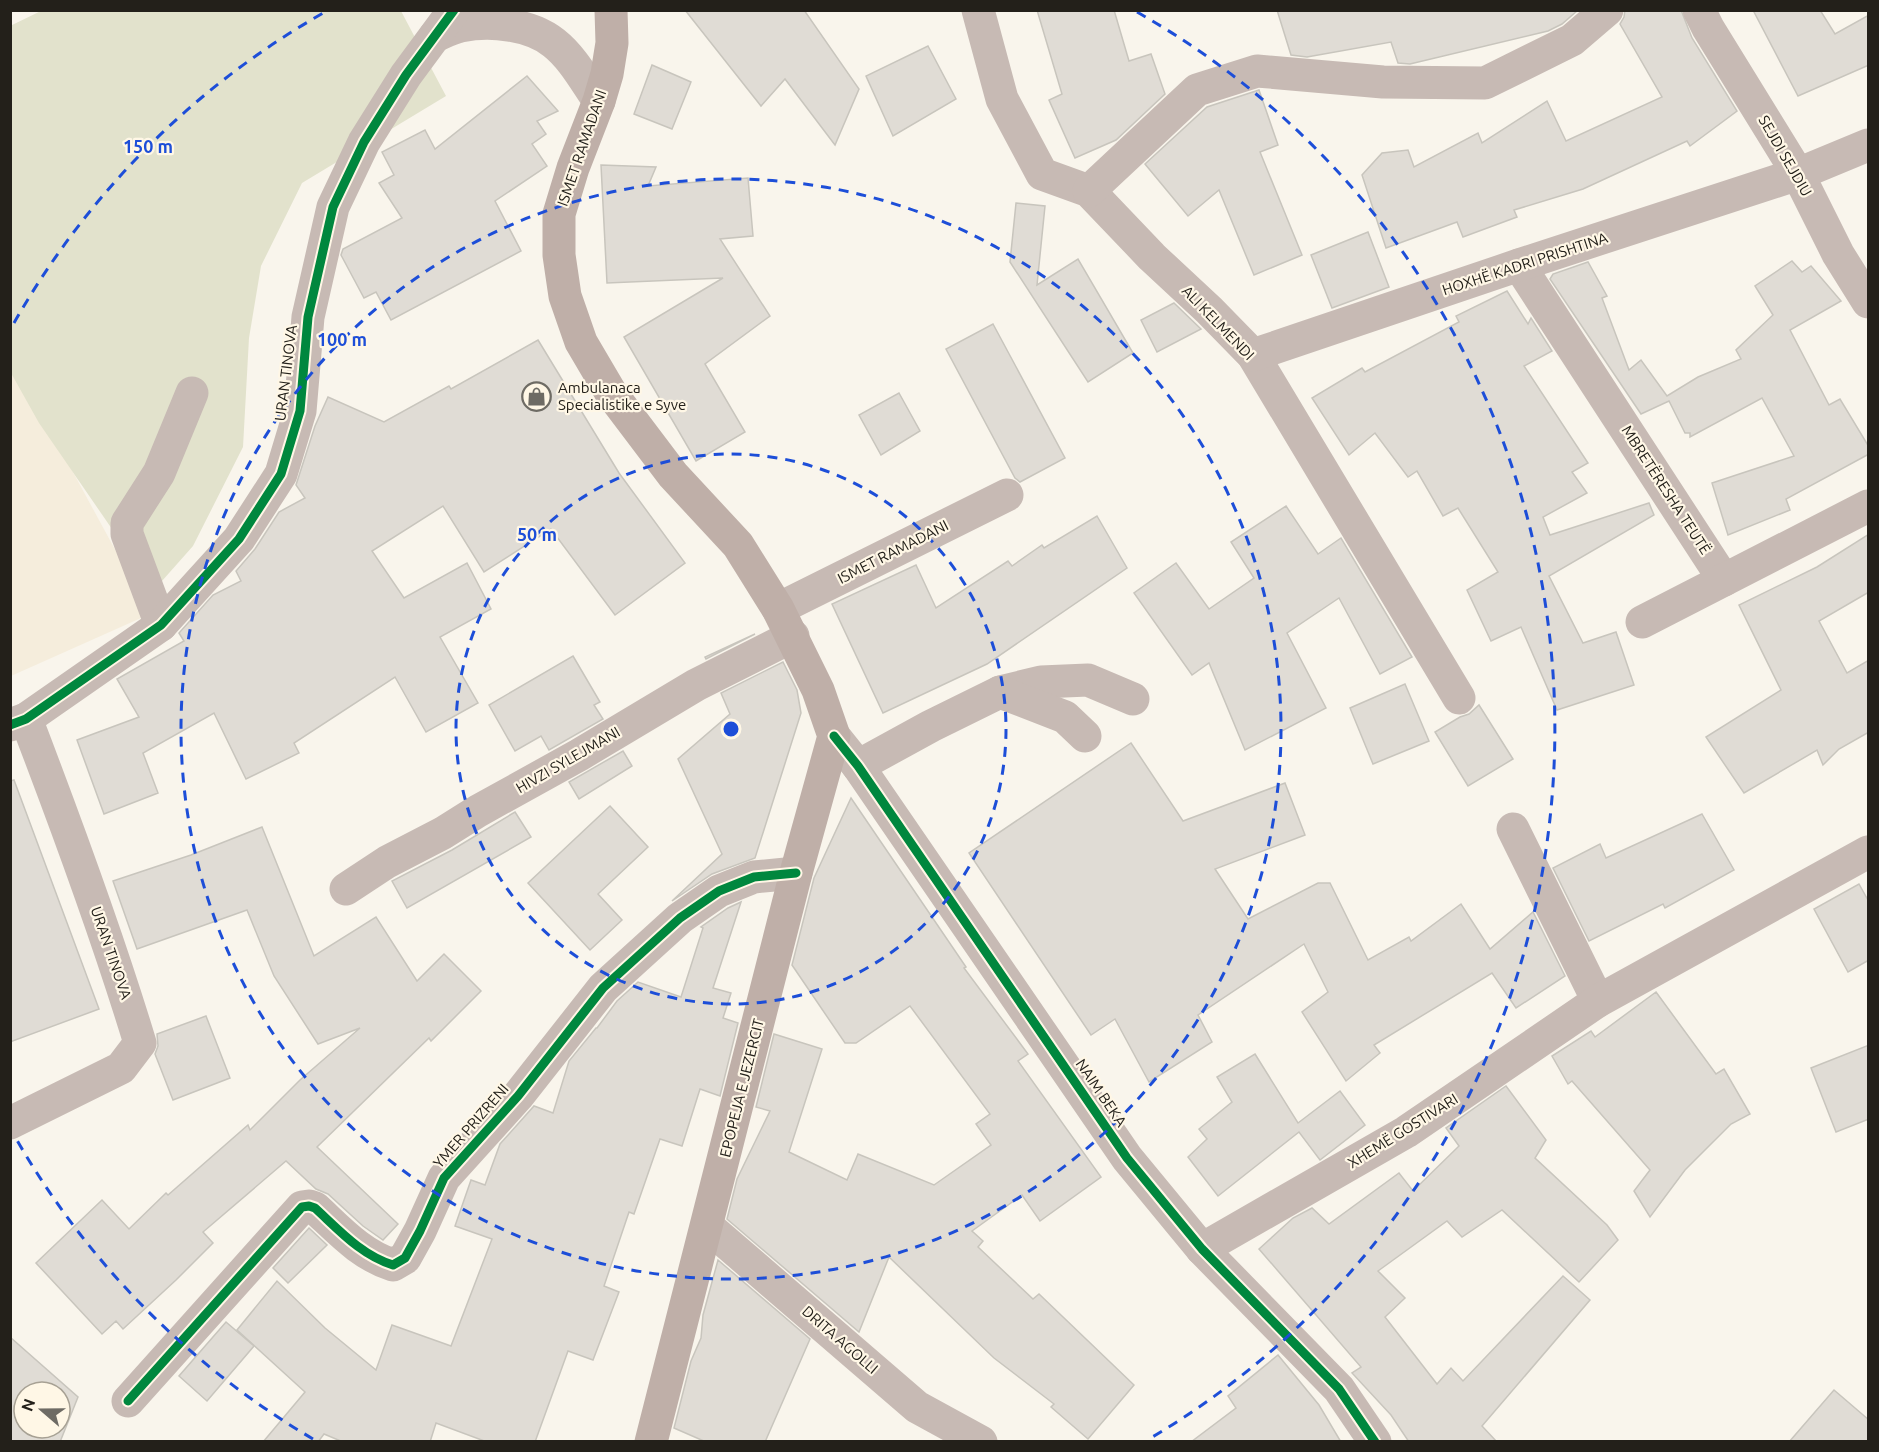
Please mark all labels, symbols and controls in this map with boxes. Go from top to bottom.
street label: ISMET RAMADANI [554,87,609,208]
street label: SEJDI SEJDIU [1755,112,1815,199]
text: 150 m [123,136,173,156]
street label: HOXHË KADRI PRISHTINA [1440,229,1610,298]
street label: ALI KELMENDI [1179,282,1258,363]
street label: URAN TINOVA [271,324,300,422]
text: 100 m [317,329,367,349]
place label: Ambulanaca Specialistike e Syve [558,379,686,413]
shop icon: Ambulanaca Specialistike e Syve [521,381,553,413]
street label: MBRETËRESHA TEUTË [1618,422,1714,557]
street label: ISMET RAMADANI [835,516,951,587]
text: 50 m [517,524,557,544]
centre of rings [721,719,741,739]
street label: HIVZI SYLEJMANI [513,723,623,796]
street label: URAN TINOVA [88,904,135,1002]
street label: EPOPEJA E JEZERCIT [716,1016,767,1159]
street label: NAIM BEKA [1073,1056,1130,1130]
street label: YMER PRIZRENI [429,1080,512,1171]
street label: XHEMË GOSTIVARI [1345,1090,1461,1171]
street label: DRITA AGOLLI [799,1302,882,1377]
north arrow [12,1380,72,1440]
text: N [17,1396,38,1414]

